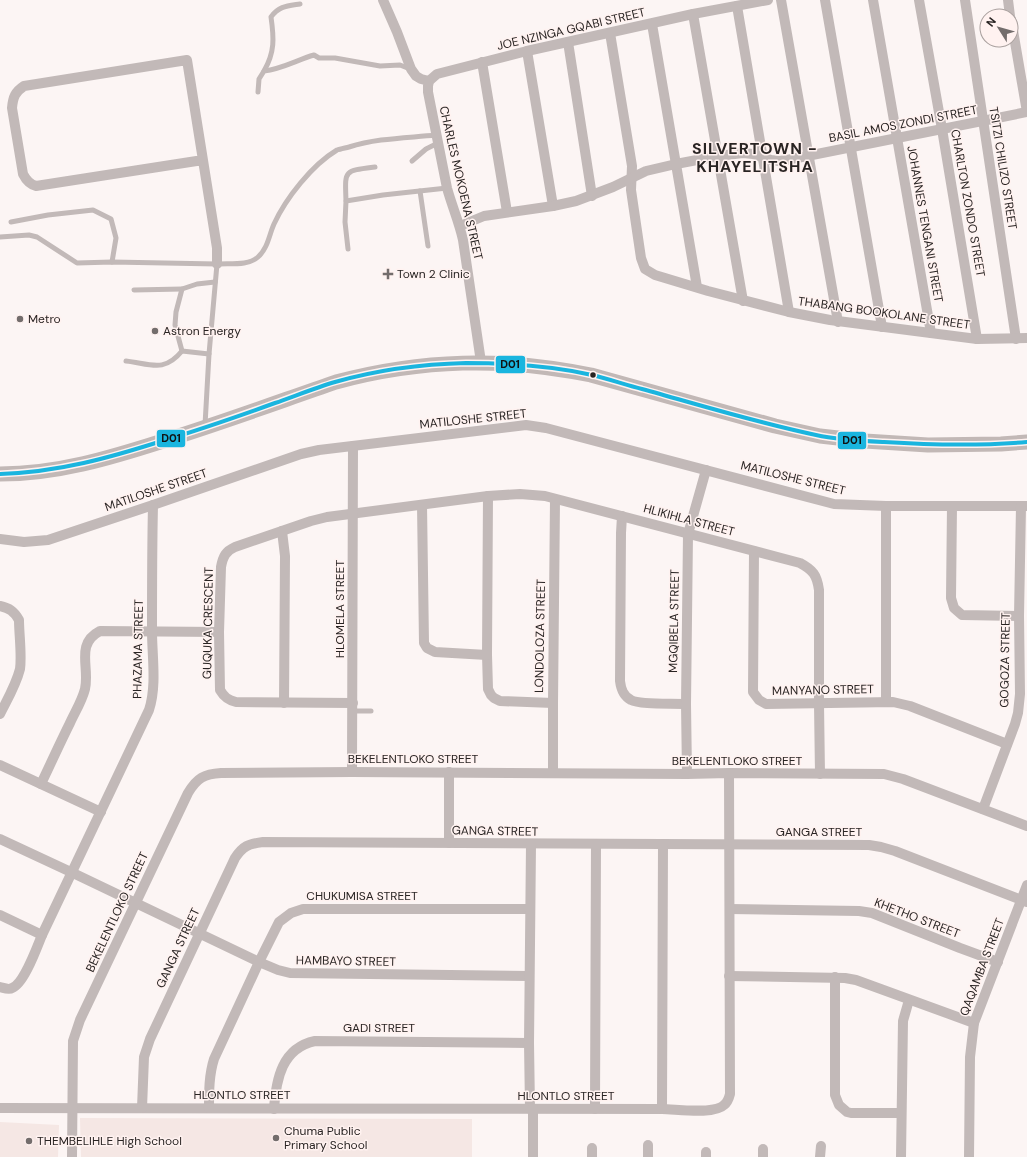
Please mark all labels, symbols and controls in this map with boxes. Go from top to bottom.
street label: JOE NZINGA GQABI STREET [495,4,647,54]
north arrow [979,8,1019,48]
text: N [983,15,999,29]
street label: BASIL AMOS ZONDI STREET [827,102,979,146]
street label: CHARLES MOKOENA STREET [435,104,487,262]
street label: TSITZI CHILIZO STREET [985,106,1021,231]
street label: CHARLTON ZONDO STREET [947,128,989,278]
district label: SILVERTOWN - KHAYELITSHA [692,138,818,177]
street label: JOHANNES TENGANI STREET [903,144,947,304]
place label: Town 2 Clinic [397,266,470,282]
marker: Town 2 Clinic [382,268,394,280]
street label: THABANG BOOKOLANE STREET [797,293,971,333]
place label: Metro [28,311,61,327]
marker: Metro [15,314,25,324]
place label: Astron Energy [163,323,241,339]
marker: Astron Energy [150,326,160,336]
line badge: D01 [495,355,526,374]
text: D01 [500,357,520,371]
unlabelled marker [588,370,598,380]
street label: MATILOSHE STREET [419,405,528,433]
line badge: D01 [156,429,186,448]
text: D01 [161,431,181,445]
line badge: D01 [837,431,867,450]
text: D01 [842,433,862,447]
street label: MATILOSHE STREET [739,457,847,499]
street label: MATILOSHE STREET [103,465,210,515]
street label: HLIKIHLA STREET [642,500,737,540]
street label: HLOMELA STREET [332,560,348,658]
street label: GUQUKA CRESCENT [199,567,217,679]
street label: MGQIBELA STREET [665,569,683,673]
street label: LONDOLOZA STREET [531,579,549,693]
street label: PHAZAMA STREET [129,599,147,699]
street label: GOGOZA STREET [996,612,1014,708]
street label: MANYANO STREET [772,681,874,699]
street label: BEKELENTLOKO STREET [348,751,479,767]
street label: BEKELENTLOKO STREET [672,753,803,769]
street label: GANGA STREET [452,822,539,840]
street label: GANGA STREET [776,824,863,840]
street label: BEKELENTLOKO STREET [82,849,152,975]
street label: CHUKUMISA STREET [306,888,418,904]
street label: KHETHO STREET [872,894,962,942]
street label: GANGA STREET [152,905,204,991]
street label: QAQAMBA STREET [956,916,1008,1018]
street label: HAMBAYO STREET [296,952,396,970]
street label: GADI STREET [343,1020,415,1036]
street label: HLONTLO STREET [194,1087,291,1103]
street label: HLONTLO STREET [518,1088,615,1104]
place label: Chuma Public Primary School [284,1123,367,1153]
place label: THEMBELIHLE High School [37,1133,182,1149]
marker: Chuma Public Primary School [271,1133,281,1143]
marker: THEMBELIHLE High School [24,1136,34,1146]

